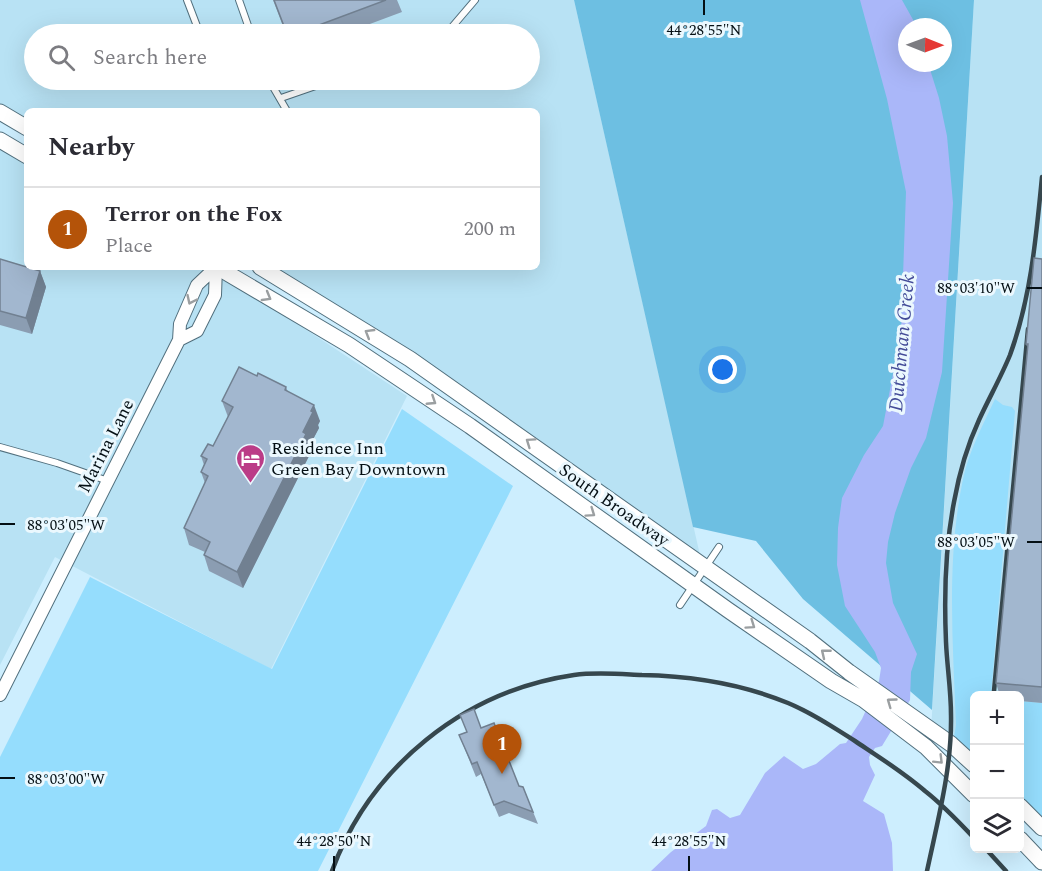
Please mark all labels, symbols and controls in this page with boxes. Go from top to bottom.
north arrow [898,18,952,72]
text: 44°28'55"N [667,19,742,42]
search box [24,24,540,90]
icon: search [45,41,78,74]
text: Search here [93,41,207,74]
text: Nearby [48,127,134,167]
text: Terror on the Fox [105,198,283,231]
text: 1 [62,214,73,244]
text: 200 m [464,214,516,244]
text: Place [105,231,153,261]
water label: Dutchman Creek [881,272,923,413]
text: 88°03'10"W [937,277,1015,300]
one-way arrow [261,289,271,301]
one-way arrow [186,294,198,305]
one-way arrow [365,328,375,340]
your location [708,355,737,384]
one-way arrow [426,393,436,405]
street label: Marina Lane [71,394,141,498]
place label: Residence Inn Green Bay Downtown [271,435,446,483]
one-way arrow [526,438,537,449]
hotel icon: Residence Inn Green Bay Downtown [234,442,266,484]
street label: South Broadway [553,457,676,554]
one-way arrow [585,506,596,517]
text: 88°03'05"W [27,514,105,537]
text: 88°03'05"W [937,531,1015,554]
one-way arrow [744,618,755,629]
one-way arrow [821,650,832,661]
map controls [970,691,1024,853]
button: + [970,691,1024,745]
one-way arrow [886,699,897,710]
pin: 1 [482,724,522,774]
button: − [970,745,1024,799]
one-way arrow [932,753,943,764]
text: 88°03'00"W [27,768,105,791]
button: layers [970,799,1024,853]
text: 44°28'50"N [297,830,372,853]
text: 44°28'55"N [652,830,727,853]

